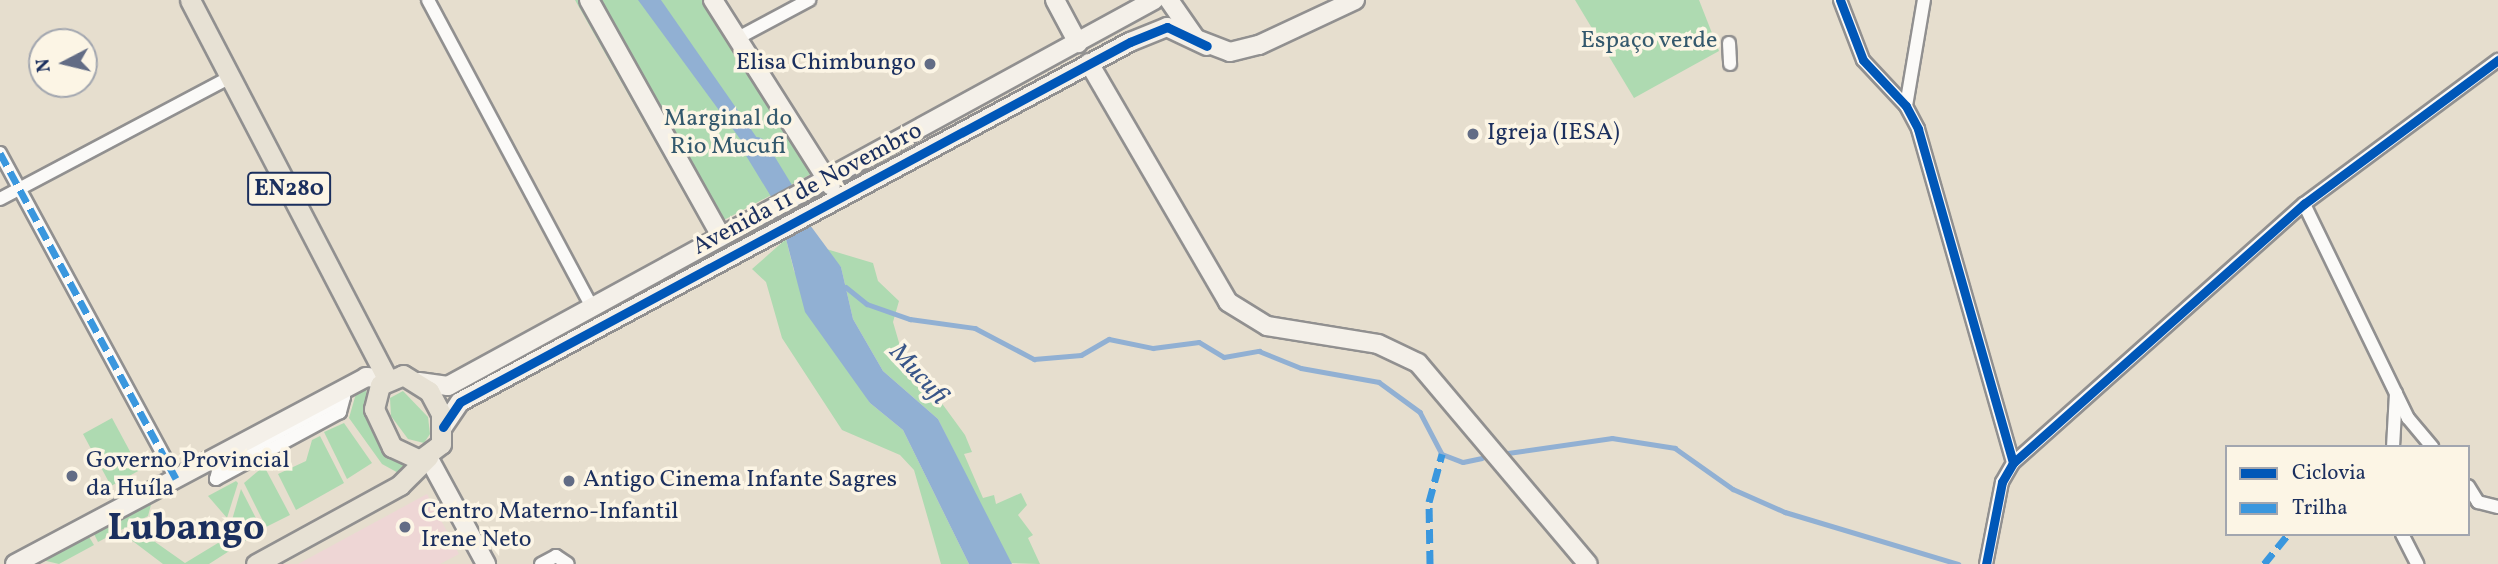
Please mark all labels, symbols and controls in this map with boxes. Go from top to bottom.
north arrow [28,28,98,98]
park label: Espaço verde [1580,28,1718,56]
place label: Elisa Chimbungo [736,50,916,78]
marker: Elisa Chimbungo [922,56,938,72]
text: N [30,57,58,74]
park label: Marginal do Rio Mucufi [664,106,792,162]
street label: Avenida 11 de Novembro [688,117,928,263]
place label: Igreja (IESA) [1487,120,1620,148]
marker: Igreja (IESA) [1465,126,1481,142]
road number: EN280 [247,170,331,208]
water label: Mucufi [882,338,954,412]
legend [2225,445,2470,536]
place label: Governo Provincial da Huíla [86,448,290,504]
text: Ciclovia [2292,459,2366,488]
place label: Antigo Cinema Infante Sagres [583,467,897,495]
marker: Governo Provincial da Huíla [64,468,80,484]
marker: Antigo Cinema Infante Sagres [561,473,577,489]
text: Trilha [2292,494,2348,523]
place label: Centro Materno-Infantil Irene Neto [421,499,679,555]
district label: Lubango [107,507,265,553]
marker: Centro Materno-Infantil Irene Neto [395,517,415,537]

